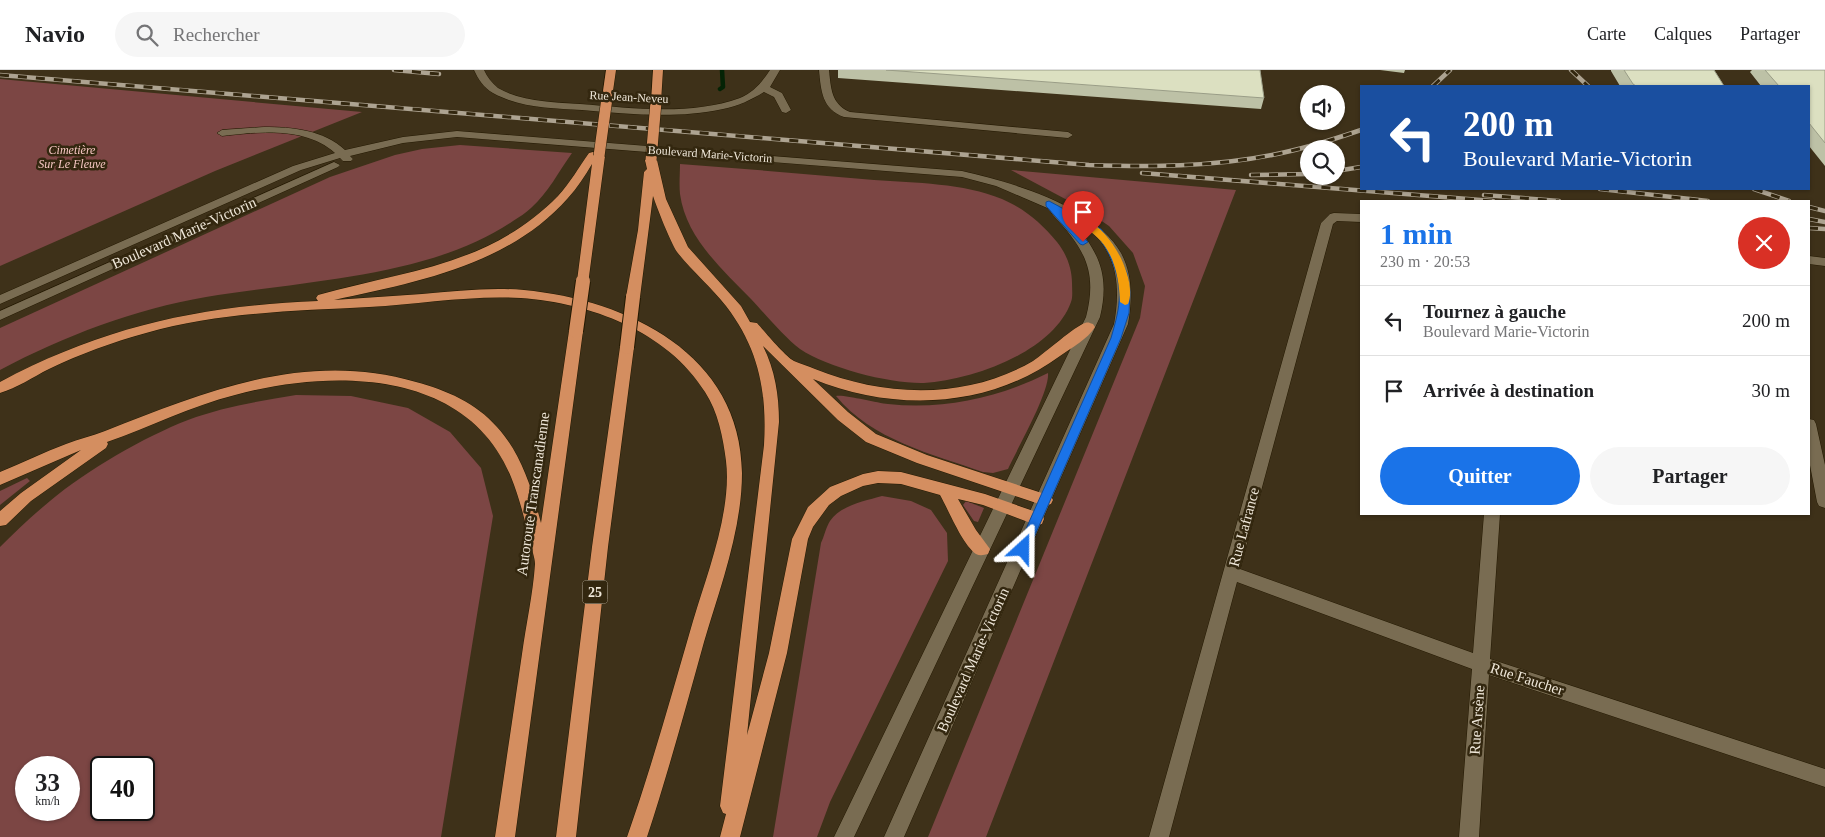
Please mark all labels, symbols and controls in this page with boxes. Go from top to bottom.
search box [115,12,465,57]
text: Navio [25,21,85,47]
icon: search [133,21,161,49]
text: Rechercher [173,24,260,45]
text: Carte [1587,24,1626,44]
text: Calques [1654,24,1712,44]
text: Partager [1740,24,1800,44]
map controls [1300,85,1345,185]
button: sound [1300,85,1345,130]
street label: Rue Jean-Neveu [589,88,669,106]
icon: left [1380,105,1445,170]
text: 200 m [1463,105,1553,144]
button: search [1300,140,1345,185]
park label: Cimetière Sur Le Fleuve [38,143,106,171]
street label: Boulevard Marie-Victorin [647,143,773,165]
text: Boulevard Marie-Victorin [1463,146,1692,171]
pin [1062,191,1104,242]
street label: Boulevard Marie-Victorin [109,194,259,272]
icon: arrive [1069,198,1097,226]
text: 1 min [1380,217,1453,250]
button: close [1738,217,1790,269]
text: 230 m · 20:53 [1380,253,1470,270]
text: Tournez à gauche [1423,301,1566,322]
icon: left [1380,307,1408,335]
text: 200 m [1742,310,1790,331]
text: Boulevard Marie-Victorin [1423,323,1590,340]
icon: arrive [1380,377,1408,405]
text: Arrivée à destination [1423,380,1594,401]
text: 30 m [1751,380,1790,401]
street label: Autoroute Transcanadienne [514,411,552,577]
button: Quitter [1380,447,1580,505]
button: Partager [1590,447,1790,505]
street label: Rue Lafrance [1226,485,1262,568]
position arrow [996,522,1048,574]
road number: 25 [582,581,608,604]
street label: Boulevard Marie-Victorin [934,585,1012,735]
street label: Rue Faucher [1488,660,1566,698]
street label: Rue Arsène [1467,684,1487,755]
speed limit sign: 40 [90,756,155,821]
text: 33 [35,769,60,796]
text: km/h [35,794,60,808]

